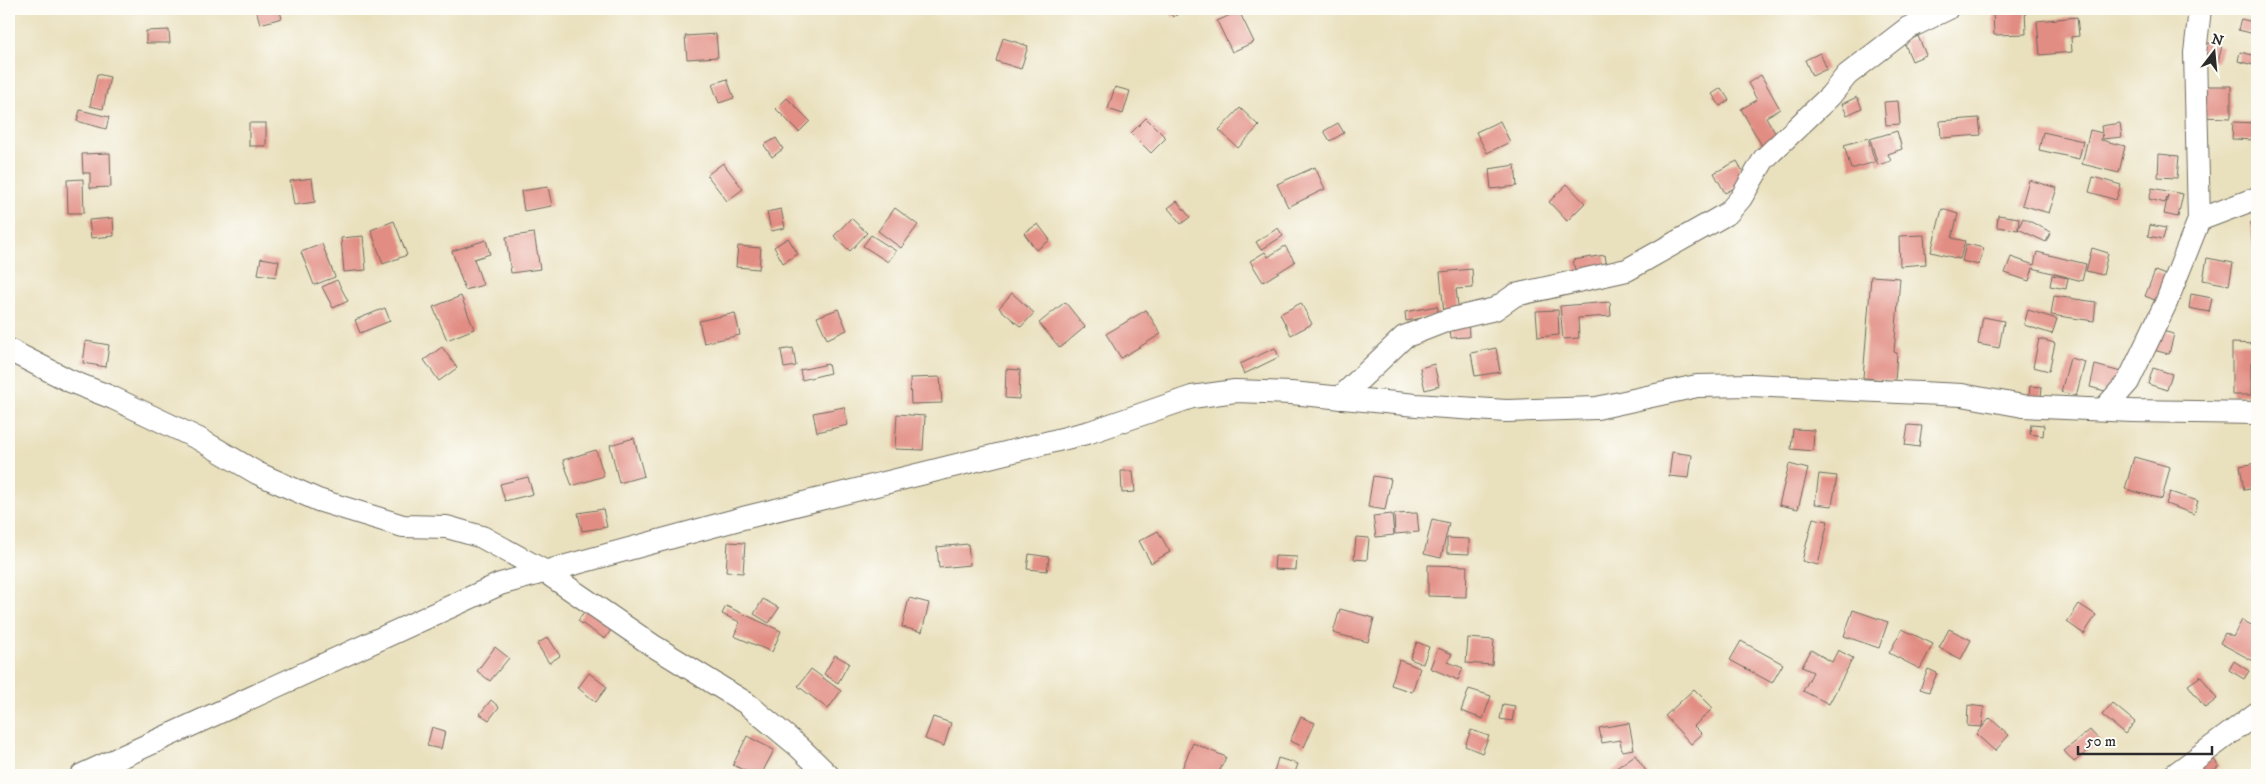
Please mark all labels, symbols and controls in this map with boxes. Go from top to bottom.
north arrow [2188,28,2238,78]
text: N [2209,30,2226,51]
scale bar [2078,724,2212,756]
text: 50 m [2086,732,2116,751]

